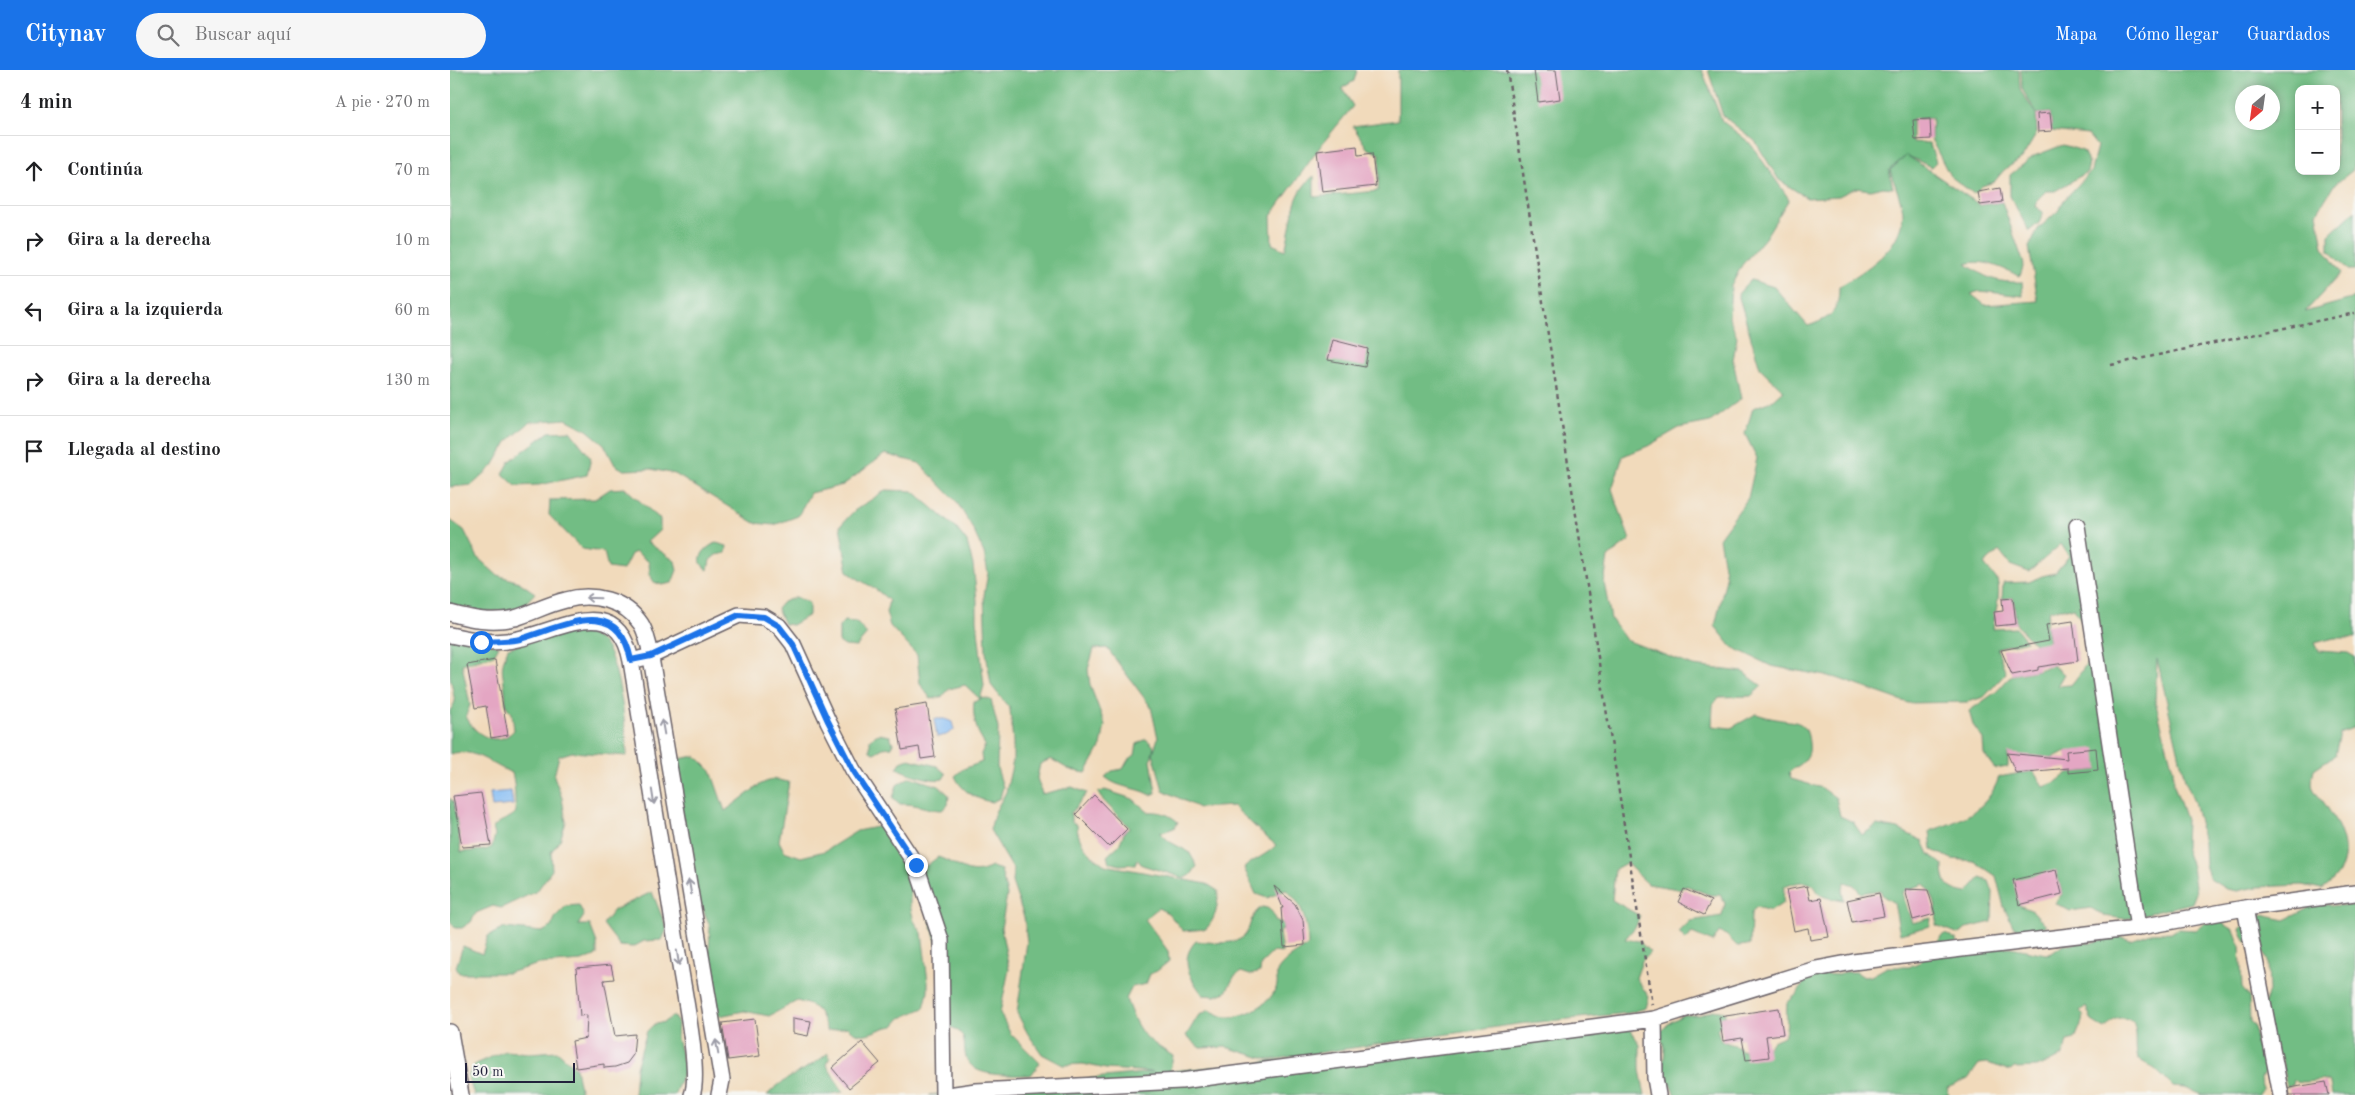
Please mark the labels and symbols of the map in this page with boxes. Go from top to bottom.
north arrow [2235,85,2280,130]
one-way arrow [585,593,601,602]
route start [470,631,493,654]
one-way arrow [657,719,667,735]
one-way arrow [648,789,658,805]
route end [905,854,928,877]
one-way arrow [684,879,694,895]
one-way arrow [674,949,684,965]
one-way arrow [711,1039,721,1055]
scale bar [465,1060,575,1083]

